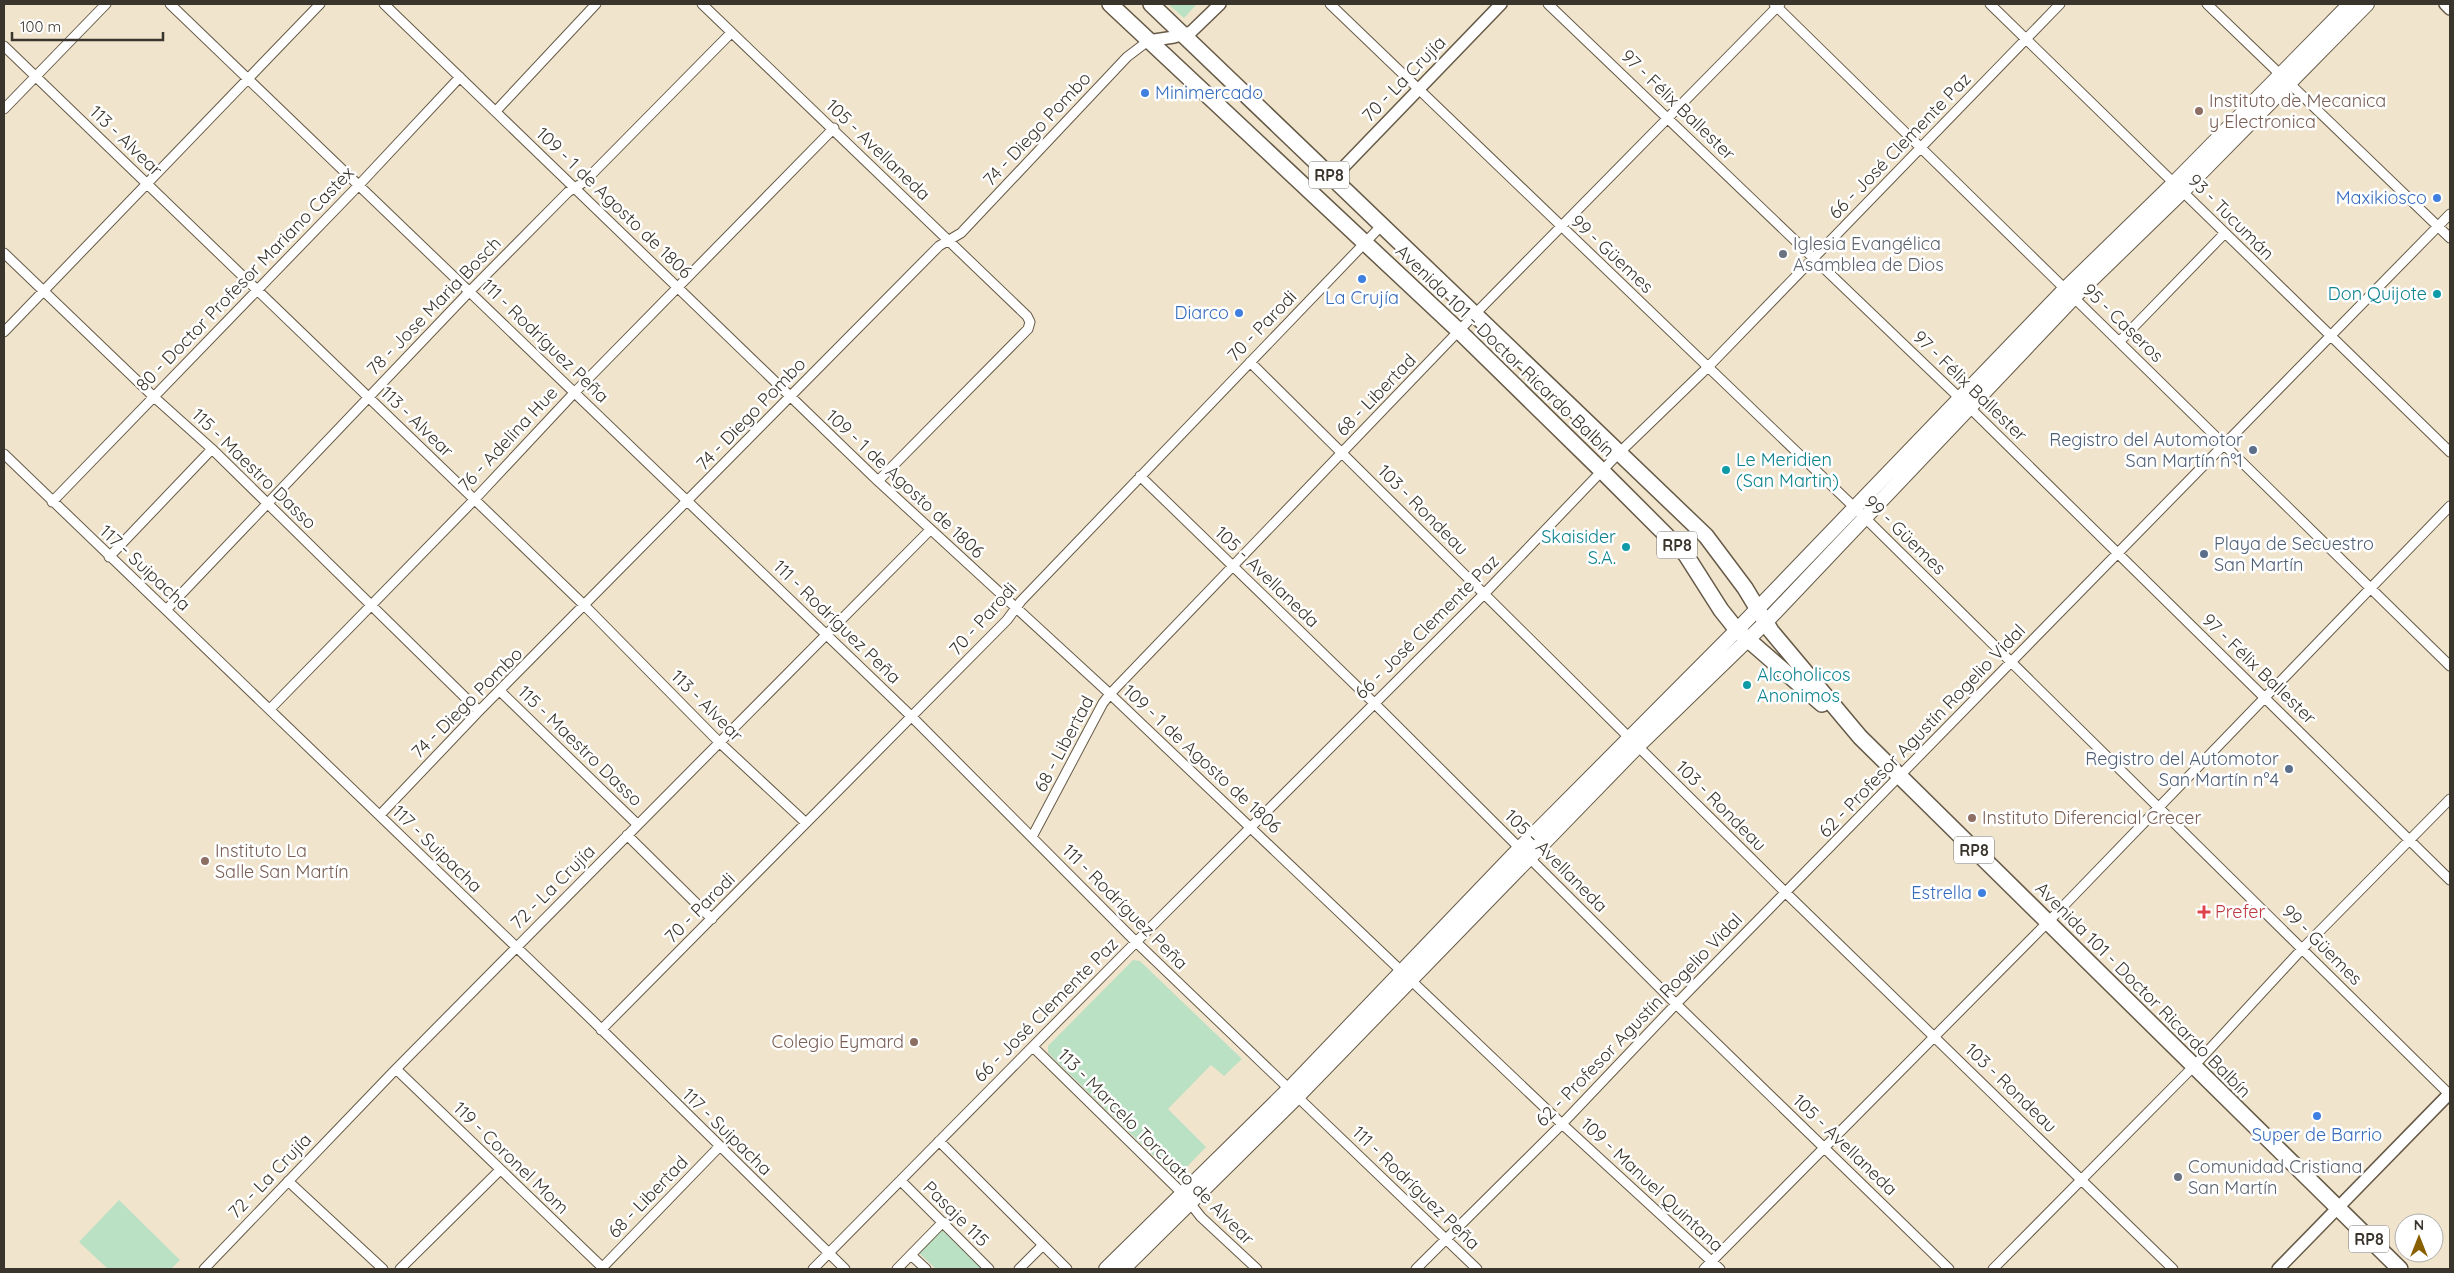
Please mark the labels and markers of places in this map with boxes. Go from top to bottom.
place label: Minimercado [1155,81,1263,104]
marker: Minimercado [1139,87,1151,99]
place label: Instituto de Mecanica y Electronica [2209,89,2386,133]
marker: Instituto de Mecanica y Electronica [2193,105,2205,117]
place label: Maxikiosco [2336,186,2427,209]
marker: Maxikiosco [2431,192,2443,204]
place label: Iglesia Evangélica Asamblea de Dios [1793,232,1944,276]
marker: Iglesia Evangélica Asamblea de Dios [1777,248,1789,260]
marker: La Crujía [1356,273,1368,285]
place label: Don Quijote [2328,282,2427,305]
place label: La Crujía [1325,286,1399,309]
marker: Don Quijote [2431,288,2443,300]
place label: Diarco [1175,301,1229,324]
marker: Diarco [1233,307,1245,319]
place label: Registro del Automotor San Martín n°1 [2049,428,2243,472]
marker: Registro del Automotor San Martín n°1 [2247,444,2259,456]
place label: Le Meridien (San Martin) [1736,448,1839,492]
marker: Le Meridien (San Martin) [1720,464,1732,476]
place label: Skaisider S.A. [1541,525,1616,569]
place label: Playa de Secuestro San Martín [2214,532,2374,576]
marker: Skaisider S.A. [1620,541,1632,553]
marker: Playa de Secuestro San Martín [2198,548,2210,560]
place label: Alcoholicos Anonimos [1757,663,1851,707]
marker: Alcoholicos Anonimos [1741,679,1753,691]
place label: Registro del Automotor San Martín n°4 [2085,747,2279,791]
marker: Registro del Automotor San Martín n°4 [2283,763,2295,775]
place label: Instituto Diferencial Crecer [1982,806,2201,829]
marker: Instituto Diferencial Crecer [1966,812,1978,824]
place label: Instituto La Salle San Martín [215,839,349,883]
marker: Instituto La Salle San Martín [199,855,211,867]
place label: Estrella [1911,881,1972,904]
marker: Estrella [1976,887,1988,899]
place label: Prefer [2215,900,2265,923]
marker: Prefer [2197,905,2211,919]
place label: Colegio Eymard [771,1030,904,1053]
marker: Colegio Eymard [908,1036,920,1048]
marker: Super de Barrio [2311,1110,2323,1122]
place label: Super de Barrio [2252,1123,2382,1146]
place label: Comunidad Cristiana San Martín [2188,1155,2362,1199]
marker: Comunidad Cristiana San Martín [2172,1171,2184,1183]

